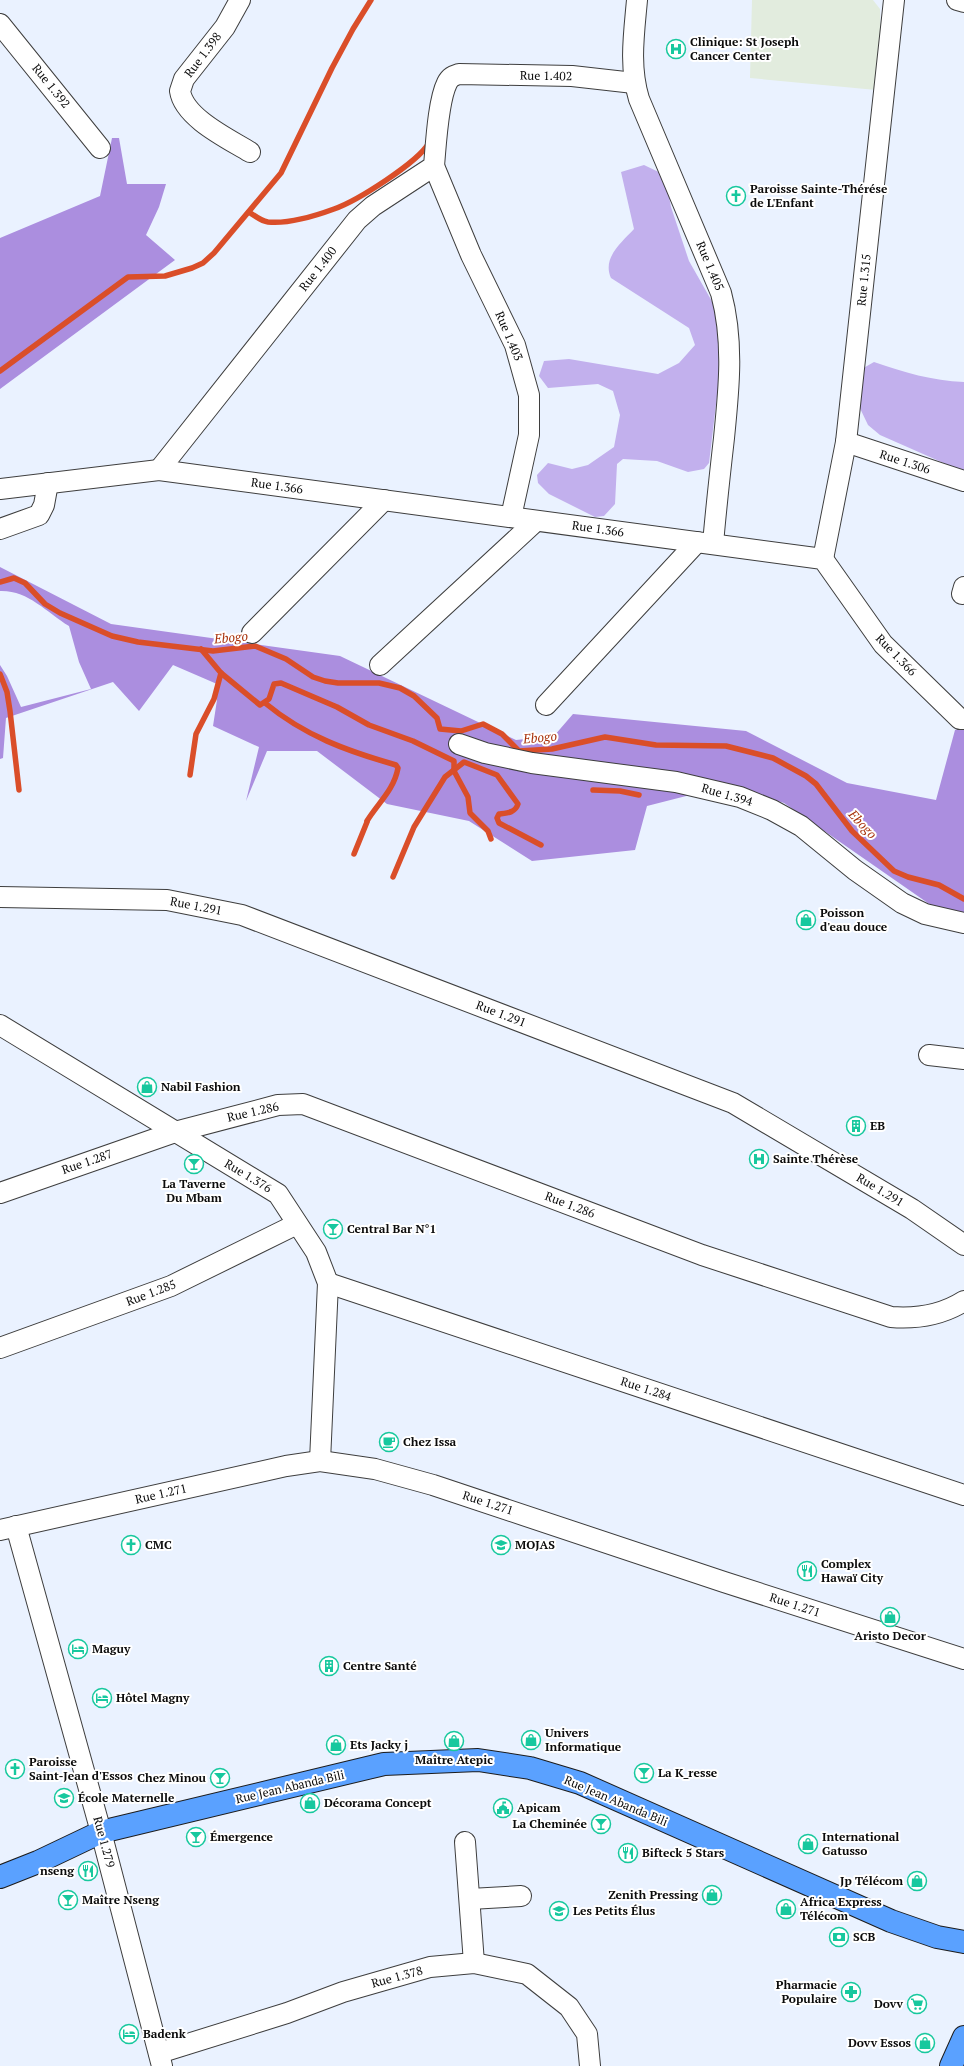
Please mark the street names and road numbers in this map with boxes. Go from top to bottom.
street label: Rue 1.398 [181,29,224,80]
street label: Rue 1.392 [29,61,74,111]
street label: Rue 1.402 [520,68,572,83]
street label: Rue 1.405 [693,239,728,293]
street label: Rue 1.400 [296,243,340,294]
street label: Rue 1.315 [853,253,874,307]
street label: Rue 1.403 [492,309,527,363]
street label: Rue 1.306 [878,446,933,477]
street label: Rue 1.366 [250,474,305,497]
street label: Rue 1.366 [571,517,626,540]
street label: Rue 1.366 [873,631,920,679]
street label: Rue 1.394 [700,780,755,809]
street label: Rue 1.291 [169,893,223,918]
street label: Rue 1.291 [474,997,528,1030]
street label: Rue 1.286 [226,1098,281,1125]
street label: Rue 1.287 [60,1146,114,1177]
street label: Rue 1.376 [222,1156,275,1196]
street label: Rue 1.291 [854,1170,907,1209]
street label: Rue 1.286 [543,1188,598,1221]
street label: Rue 1.285 [124,1276,178,1309]
street label: Rue 1.284 [619,1373,674,1404]
street label: Rue 1.271 [134,1480,188,1507]
street label: Rue 1.271 [461,1487,515,1518]
street label: Rue 1.271 [768,1589,822,1620]
street label: Rue Jean Abanda Bili [234,1767,346,1806]
street label: Rue Jean Abanda Bili [562,1772,671,1829]
street label: Rue 1.279 [90,1815,119,1869]
street label: Rue 1.378 [370,1962,424,1991]

